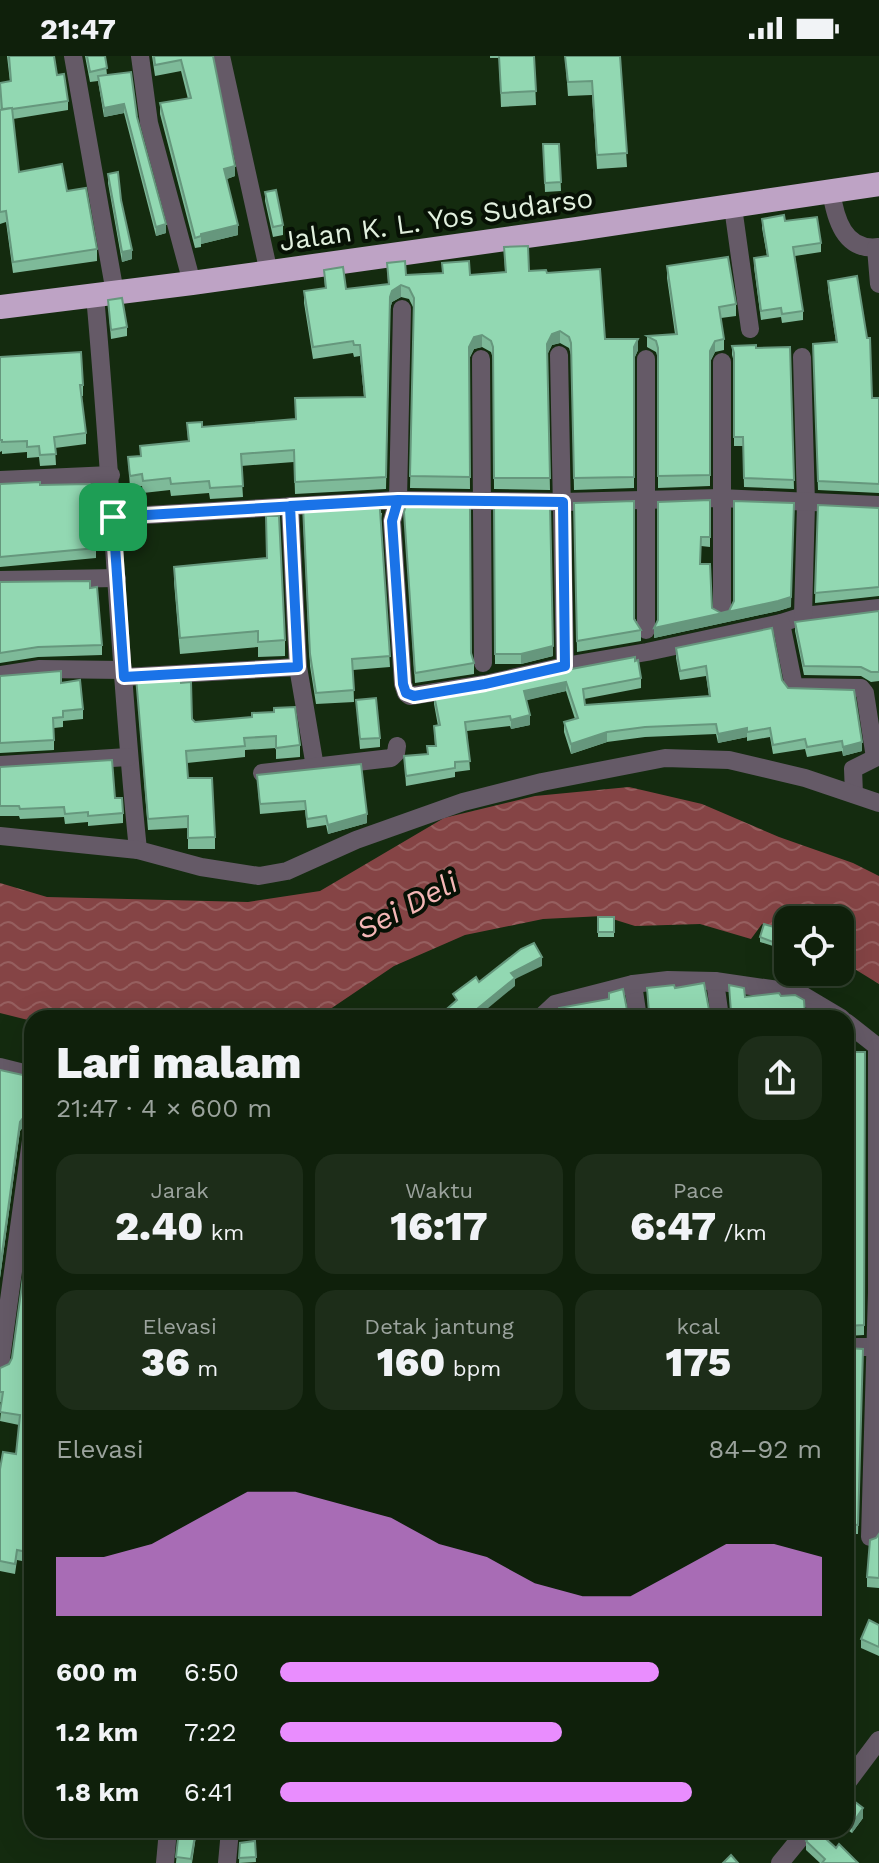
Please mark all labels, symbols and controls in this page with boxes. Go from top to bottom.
text: 21:47 [40,11,116,46]
street label: Jalan K. L. Yos Sudarso [277,181,595,258]
pin [79,483,147,551]
icon: arrive [91,495,135,539]
water label: Sei Deli [350,864,464,947]
map controls [774,906,854,986]
button: locate [774,906,854,986]
button: share [738,1036,822,1120]
text: Lari malam [56,1037,301,1089]
text: 21:47 · 4 × 600 m [56,1093,272,1123]
text: Jarak [151,1178,209,1203]
text: Waktu [405,1178,473,1203]
text: Pace [673,1178,724,1203]
text: 2.40 [115,1203,203,1250]
text: 16:17 [390,1203,488,1250]
text: 6:47 [630,1203,716,1250]
text: km [203,1220,244,1245]
text: /km [716,1220,767,1245]
text: Elevasi [143,1314,217,1339]
text: Detak jantung [364,1314,514,1339]
text: kcal [677,1314,720,1339]
text: 36 [141,1339,190,1386]
text: 160 [377,1339,445,1386]
text: 175 [666,1339,731,1386]
text: m [190,1356,218,1381]
text: bpm [445,1356,501,1381]
text: Elevasi [56,1434,144,1464]
text: 84–92 m [708,1434,822,1464]
text: 600 m [56,1657,137,1687]
text: 6:50 [184,1657,239,1687]
text: 1.2 km [56,1717,138,1747]
text: 7:22 [184,1717,237,1747]
text: 1.8 km [56,1777,139,1807]
text: 6:41 [184,1777,233,1807]

